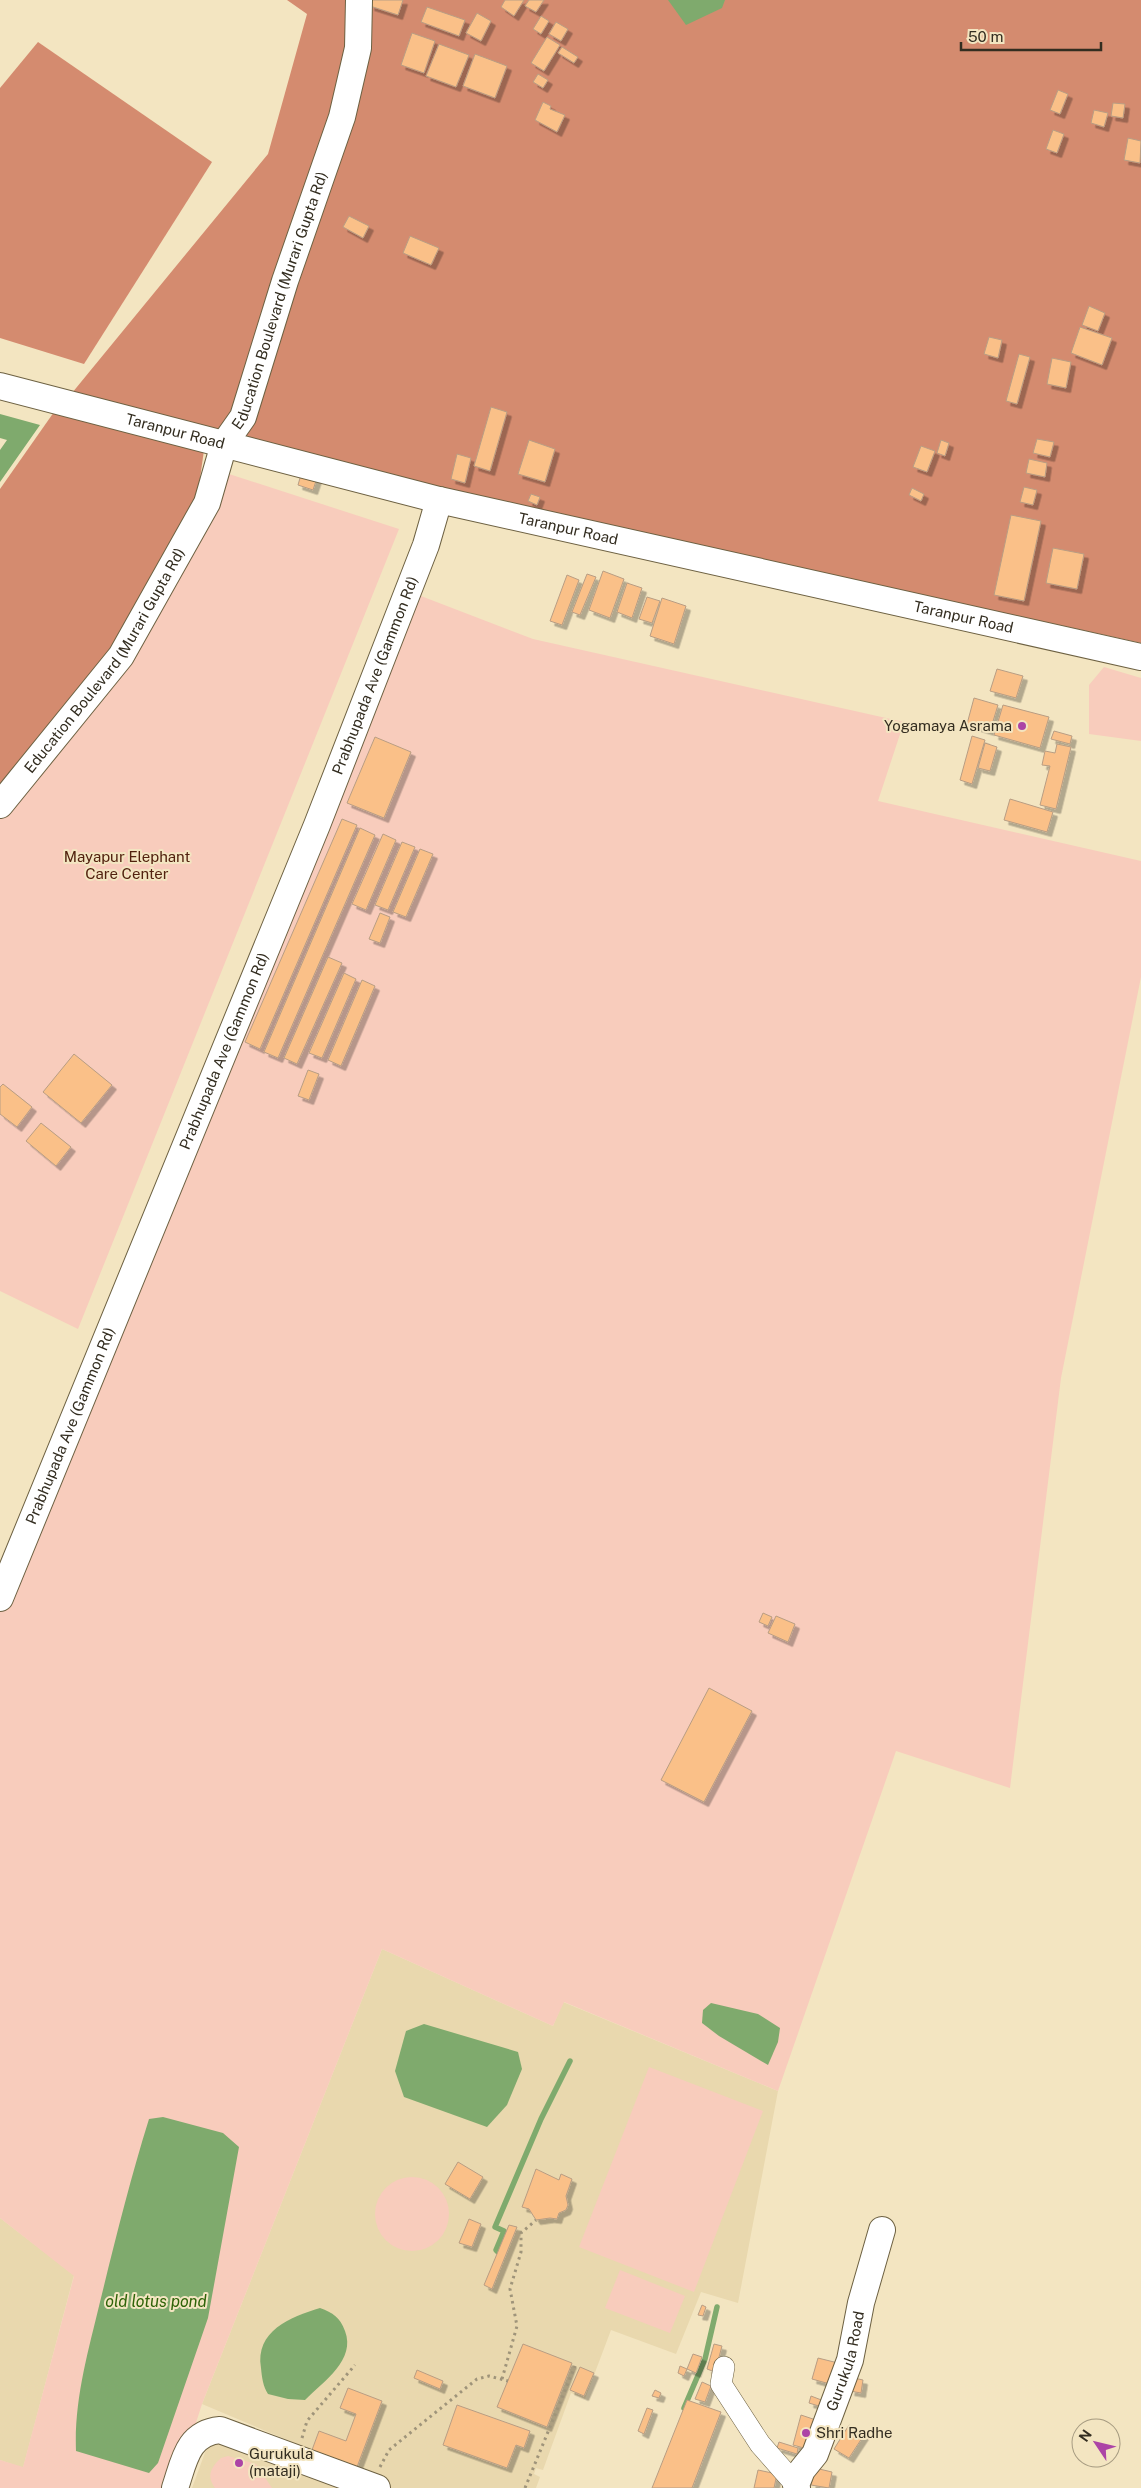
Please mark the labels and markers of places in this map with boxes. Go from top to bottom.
place label: Yogamaya Asrama [884,717,1012,734]
marker: Yogamaya Asrama [1016,720,1028,732]
place label: Shri Radhe [816,2424,892,2441]
marker: Shri Radhe [800,2427,812,2439]
place label: Gurukula (mataji) [249,2445,313,2479]
marker: Gurukula (mataji) [233,2457,245,2469]

